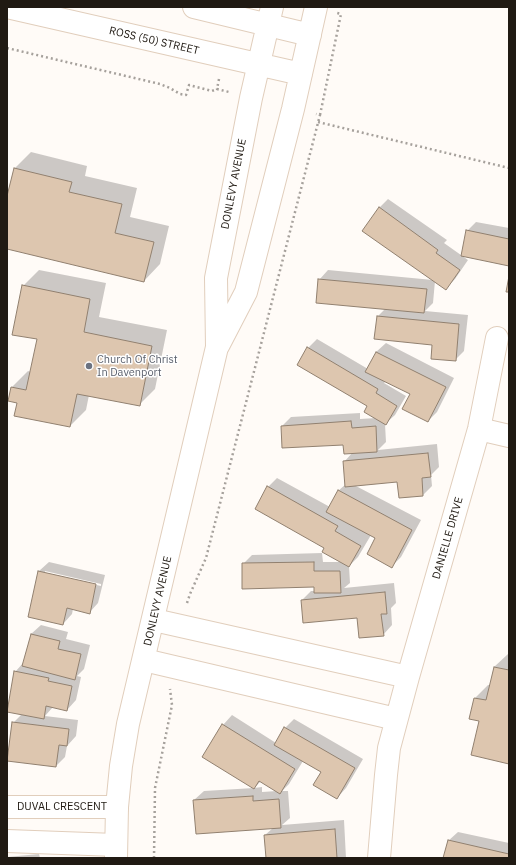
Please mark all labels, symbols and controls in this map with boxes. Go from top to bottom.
street label: ROSS (50) STREET [108,24,200,58]
street label: DONLEVY AVENUE [219,138,249,230]
place label: Church Of Christ In Davenport [97,353,178,379]
marker: Church Of Christ In Davenport [84,361,94,371]
street label: DANIELLE DRIVE [430,495,466,581]
street label: DONLEVY AVENUE [141,555,175,647]
street label: DUVAL CRESCENT [17,800,107,814]

